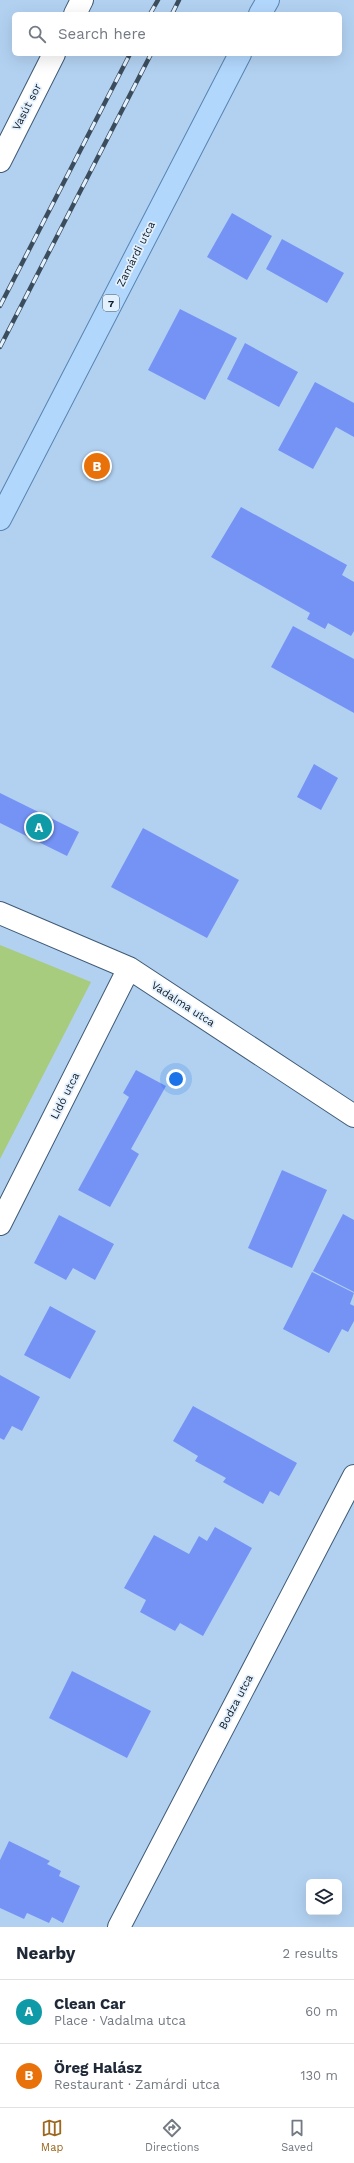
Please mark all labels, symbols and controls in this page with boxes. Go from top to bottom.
search box [12,12,342,56]
icon: search [26,23,48,45]
text: Search here [58,25,146,43]
street label: Vasút sor [10,81,44,132]
street label: Zamárdi utca [114,219,158,289]
road number: 7 [103,295,119,311]
pin: B [84,451,110,481]
pin: A [26,812,52,842]
street label: Vadalma utca [149,979,217,1029]
your location [166,1069,186,1089]
street label: Lidó utca [48,1071,82,1121]
street label: Bodza utca [216,1672,256,1732]
map controls [306,1879,342,1915]
button: layers [306,1879,342,1915]
text: Nearby [16,1943,75,1963]
text: 2 results [283,1946,338,1961]
text: Clean Car [54,1995,125,2013]
text: A [25,2004,33,2019]
text: 60 m [305,2004,338,2019]
text: Place · Vadalma utca [54,2013,186,2028]
text: Öreg Halász [54,2059,142,2077]
text: B [25,2068,33,2083]
text: 130 m [300,2068,338,2083]
text: Restaurant · Zamárdi utca [54,2077,220,2092]
tab: Map [41,2117,63,2154]
tab: Directions [145,2117,199,2154]
tab: Saved [281,2117,313,2154]

